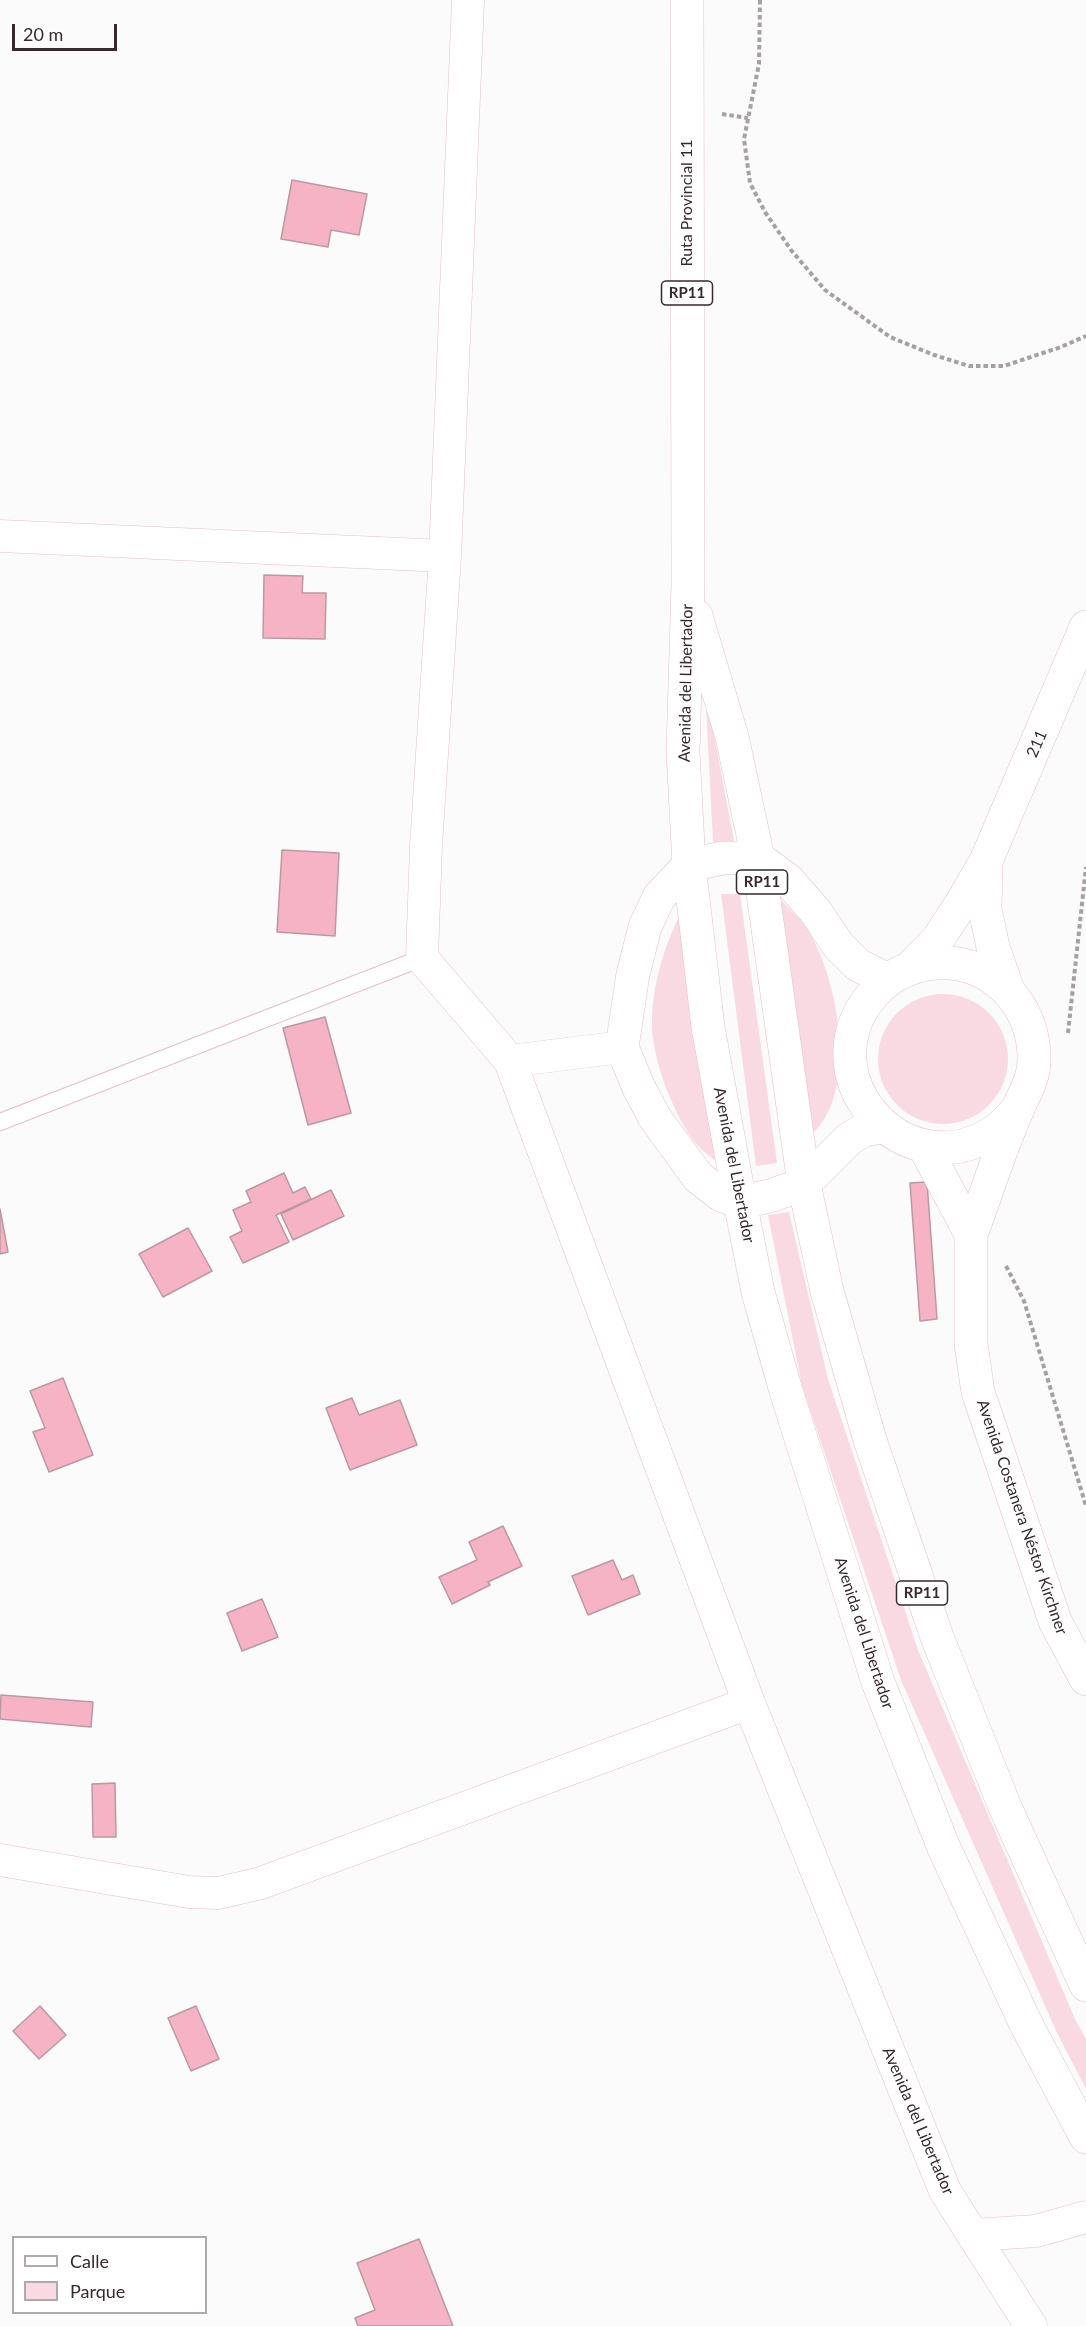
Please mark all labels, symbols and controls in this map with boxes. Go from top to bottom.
scale bar [15,12,120,50]
text: 20 m [23,23,63,45]
street label: Ruta Provincial 11 [677,139,697,267]
road number: RP11 [662,281,712,305]
street label: Avenida del Libertador [675,604,697,762]
street label: 211 [1023,727,1051,761]
road number: RP11 [736,870,788,894]
street label: Avenida del Libertador [709,1085,759,1245]
street label: Avenida Costanera Néstor Kirchner [973,1397,1071,1637]
street label: Avenida del Libertador [830,1555,898,1711]
road number: RP11 [896,1581,948,1605]
street label: Avenida del Libertador [878,2044,958,2198]
legend [12,2236,207,2314]
text: Calle [70,2250,109,2272]
text: Parque [70,2280,125,2302]

